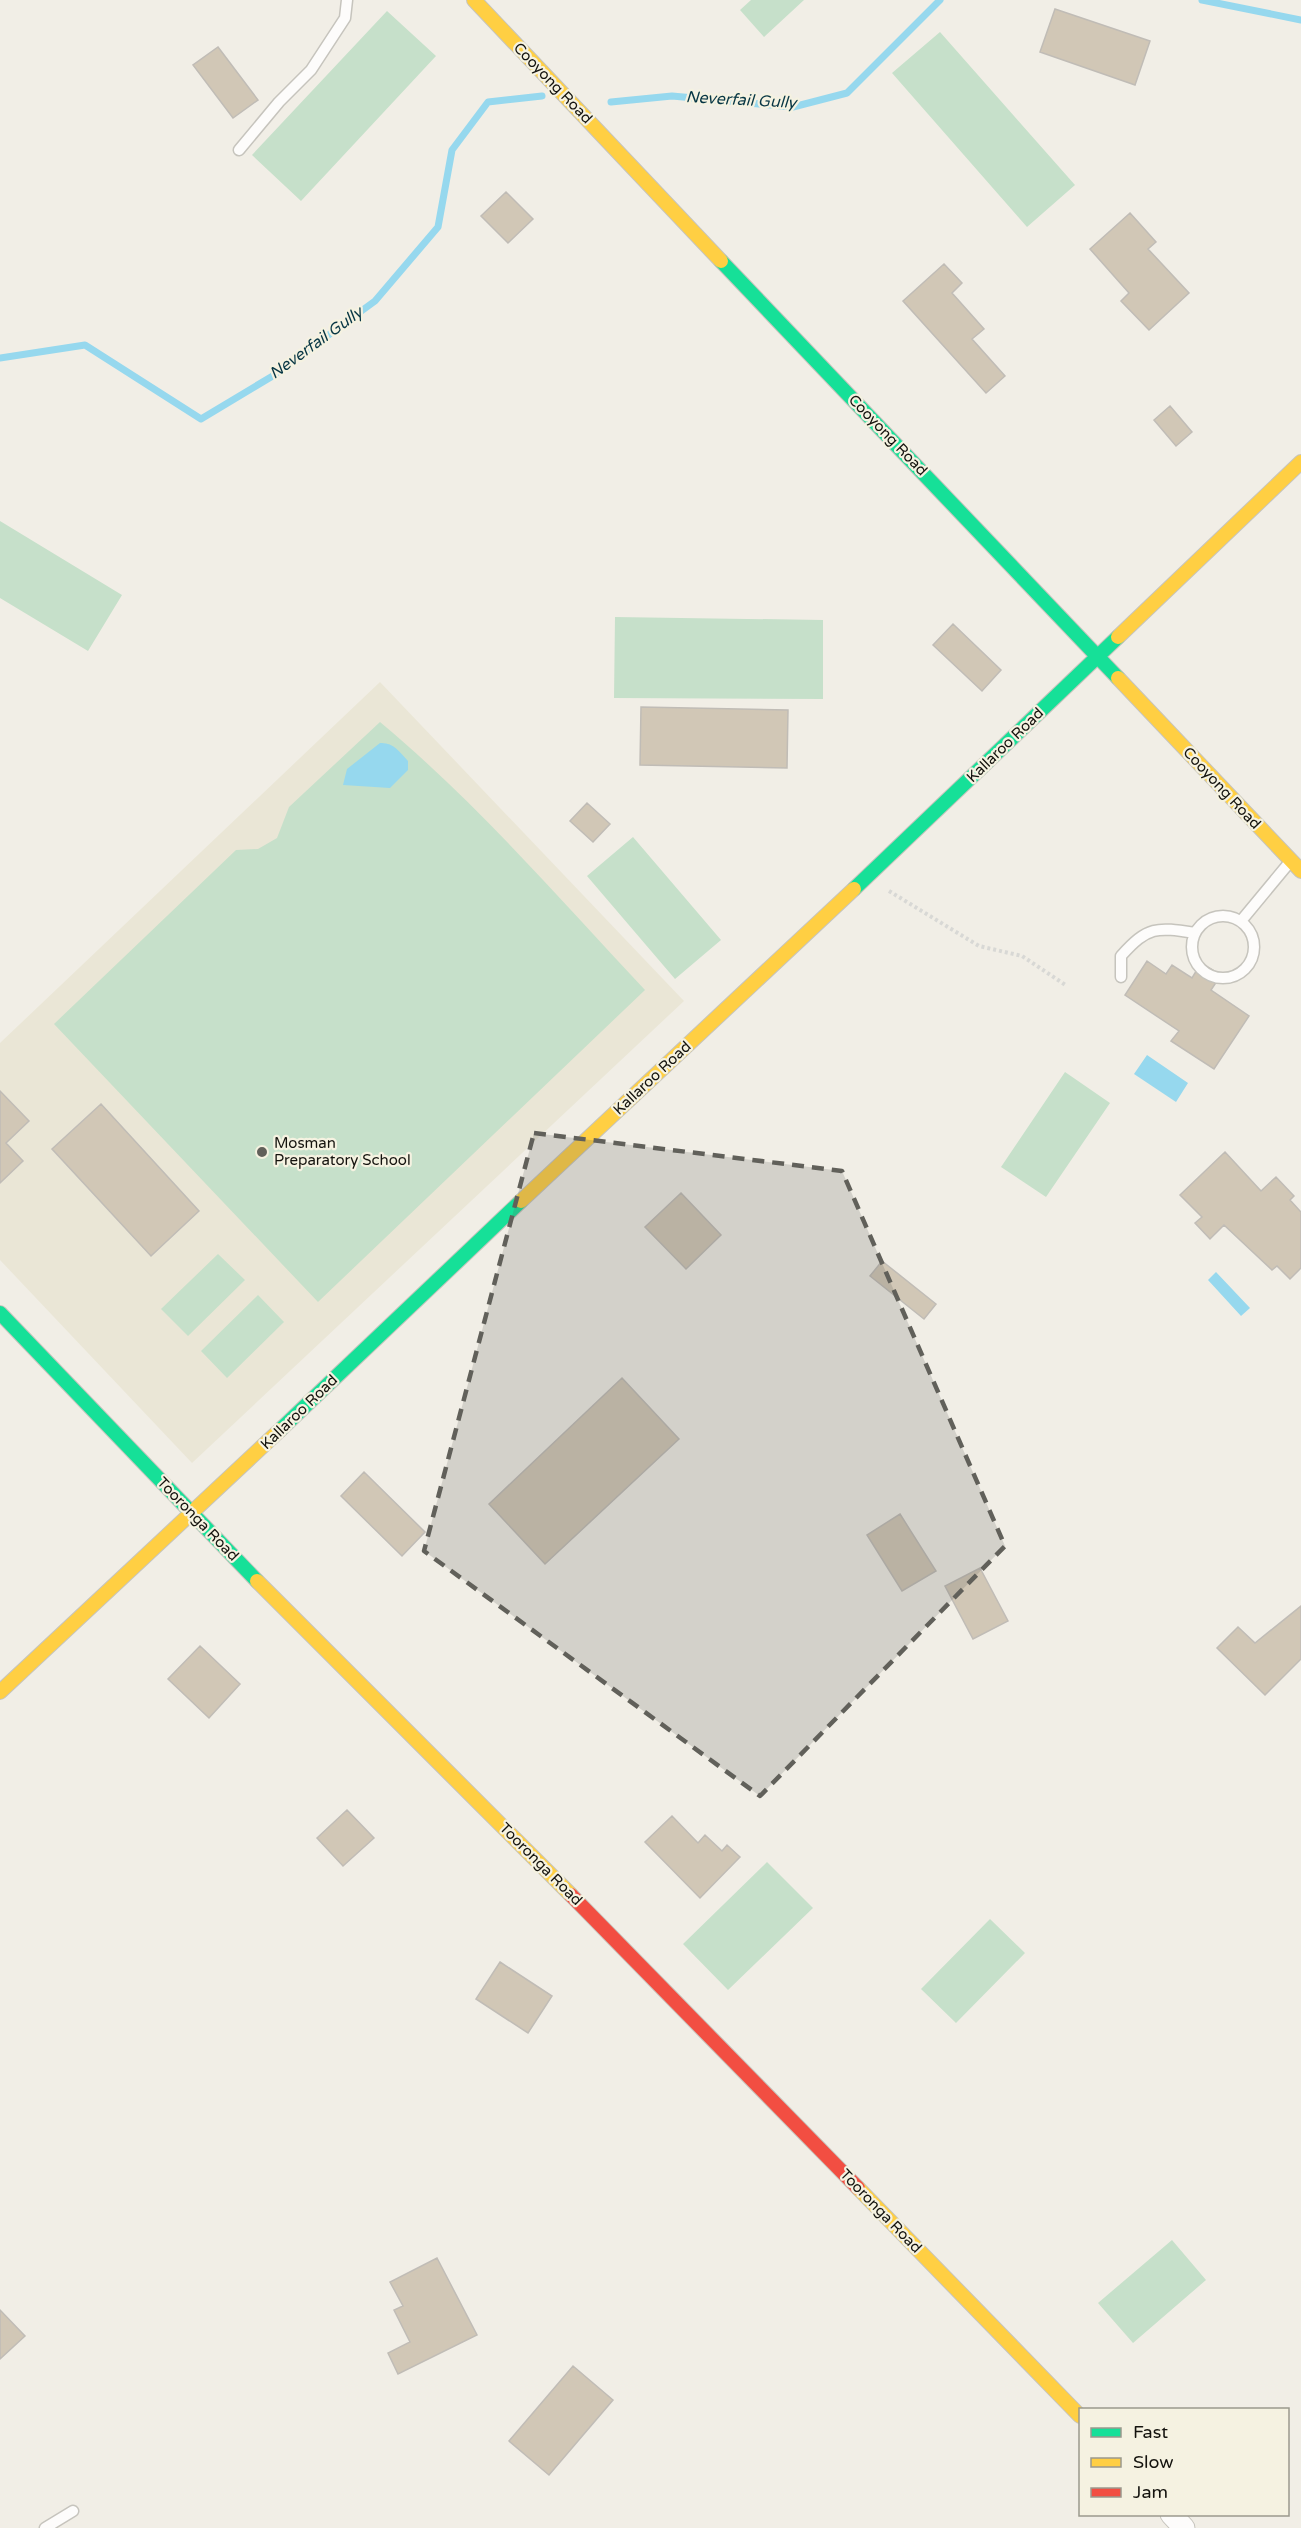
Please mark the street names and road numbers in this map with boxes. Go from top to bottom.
street label: Cooyong Road [510,39,596,127]
street label: Cooyong Road [845,391,931,479]
street label: Kallaroo Road [963,704,1047,786]
street label: Cooyong Road [1179,743,1265,833]
street label: Kallaroo Road [609,1037,695,1119]
street label: Kallaroo Road [257,1371,341,1453]
street label: Tooronga Road [153,1473,243,1565]
street label: Tooronga Road [496,1819,586,1909]
street label: Tooronga Road [836,2165,926,2257]

